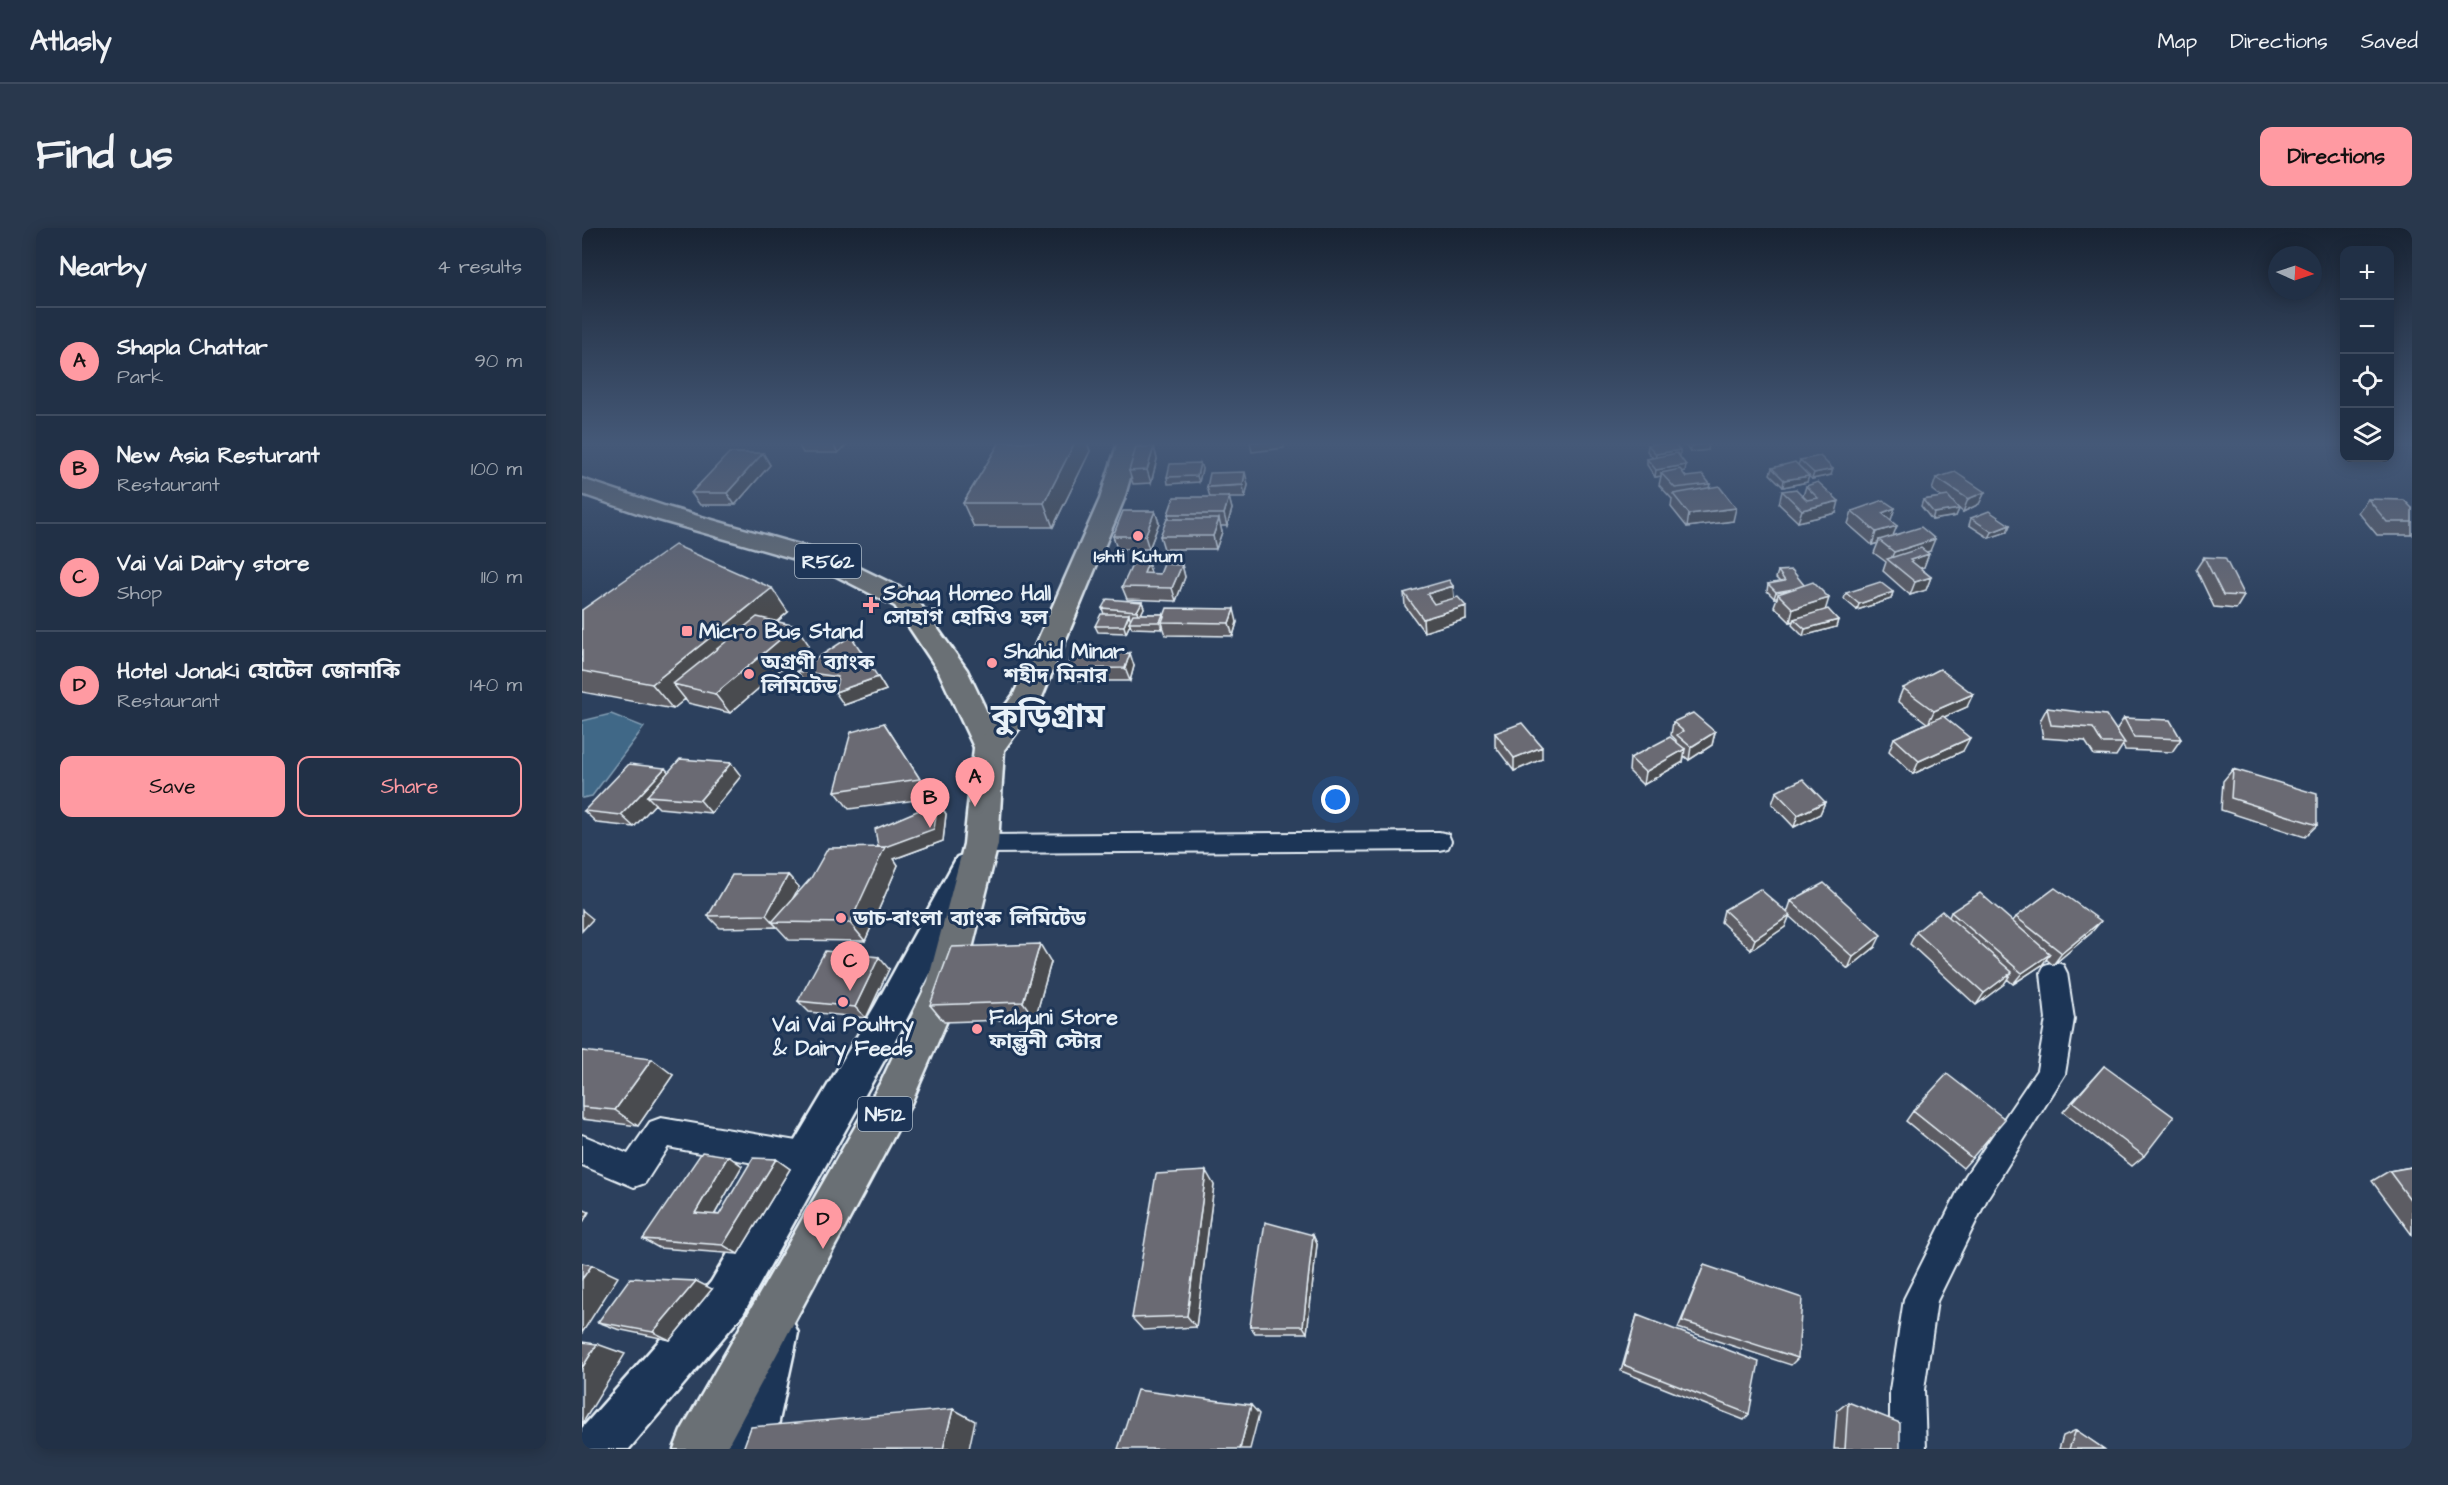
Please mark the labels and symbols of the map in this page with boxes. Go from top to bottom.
north arrow [2268,246,2322,300]
marker: Ishti Kutum [1131,529,1145,543]
road number: R562 [795,544,861,578]
place label: Ishti Kutum [1094,544,1183,569]
place label: Sohag Homeo Hall সোহাগ হোমিও হল [882,579,1052,632]
marker: Sohag Homeo Hall সোহাগ হোমিও হল [864,598,878,612]
place label: Micro Bus Stand [699,617,863,646]
marker: Micro Bus Stand [680,624,694,638]
place label: Shahid Minar শহীদ মিনার [1003,637,1125,690]
place label: অগ্রণী ব্যাংক লিমিটেড [760,648,876,701]
marker: Shahid Minar শহীদ মিনার [985,656,999,670]
marker: অগ্রণী ব্যাংক লিমিটেড [742,667,756,681]
district label: কুড়িগ্রাম [990,694,1105,740]
pin: A [956,758,994,807]
pin: B [910,778,950,828]
your location [1321,785,1350,814]
place label: ডাচ-বাংলা ব্যাংক লিমিটেড [852,904,1087,933]
marker: ডাচ-বাংলা ব্যাংক লিমিটেড [834,911,848,925]
pin: C [830,942,870,991]
marker: Vai Vai Poultry & Dairy Feeds [836,995,850,1009]
place label: Falguni Store ফাল্গুনী স্টোর [988,1003,1118,1056]
place label: Vai Vai Poultry & Dairy Feeds [771,1010,914,1066]
marker: Falguni Store ফাল্গুনী স্টোর [970,1022,984,1036]
road number: N512 [858,1097,912,1131]
pin: D [804,1200,842,1249]

